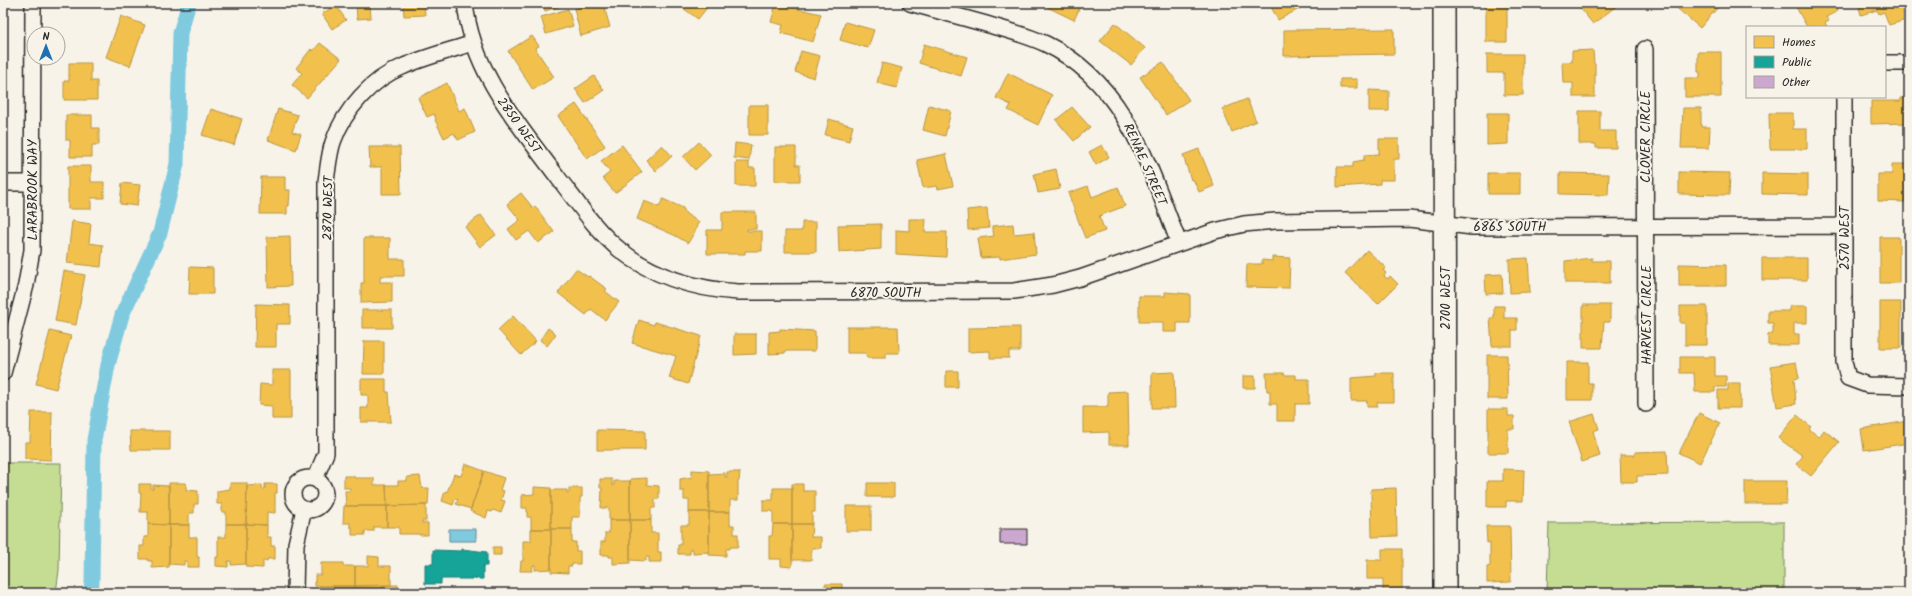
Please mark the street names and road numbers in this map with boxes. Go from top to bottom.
street label: CLOVER CIRCLE [1636,91,1657,183]
street label: 2850 WEST [491,93,547,159]
street label: RENAE STREET [1117,120,1173,210]
street label: LARABROOK WAY [23,139,44,240]
street label: 2870 WEST [317,174,340,241]
street label: 2570 WEST [1835,205,1856,270]
street label: 6865 SOUTH [1474,217,1547,238]
street label: 2700 WEST [1436,265,1457,330]
street label: HARVEST CIRCLE [1637,265,1658,365]
street label: 6870 SOUTH [850,283,922,304]

